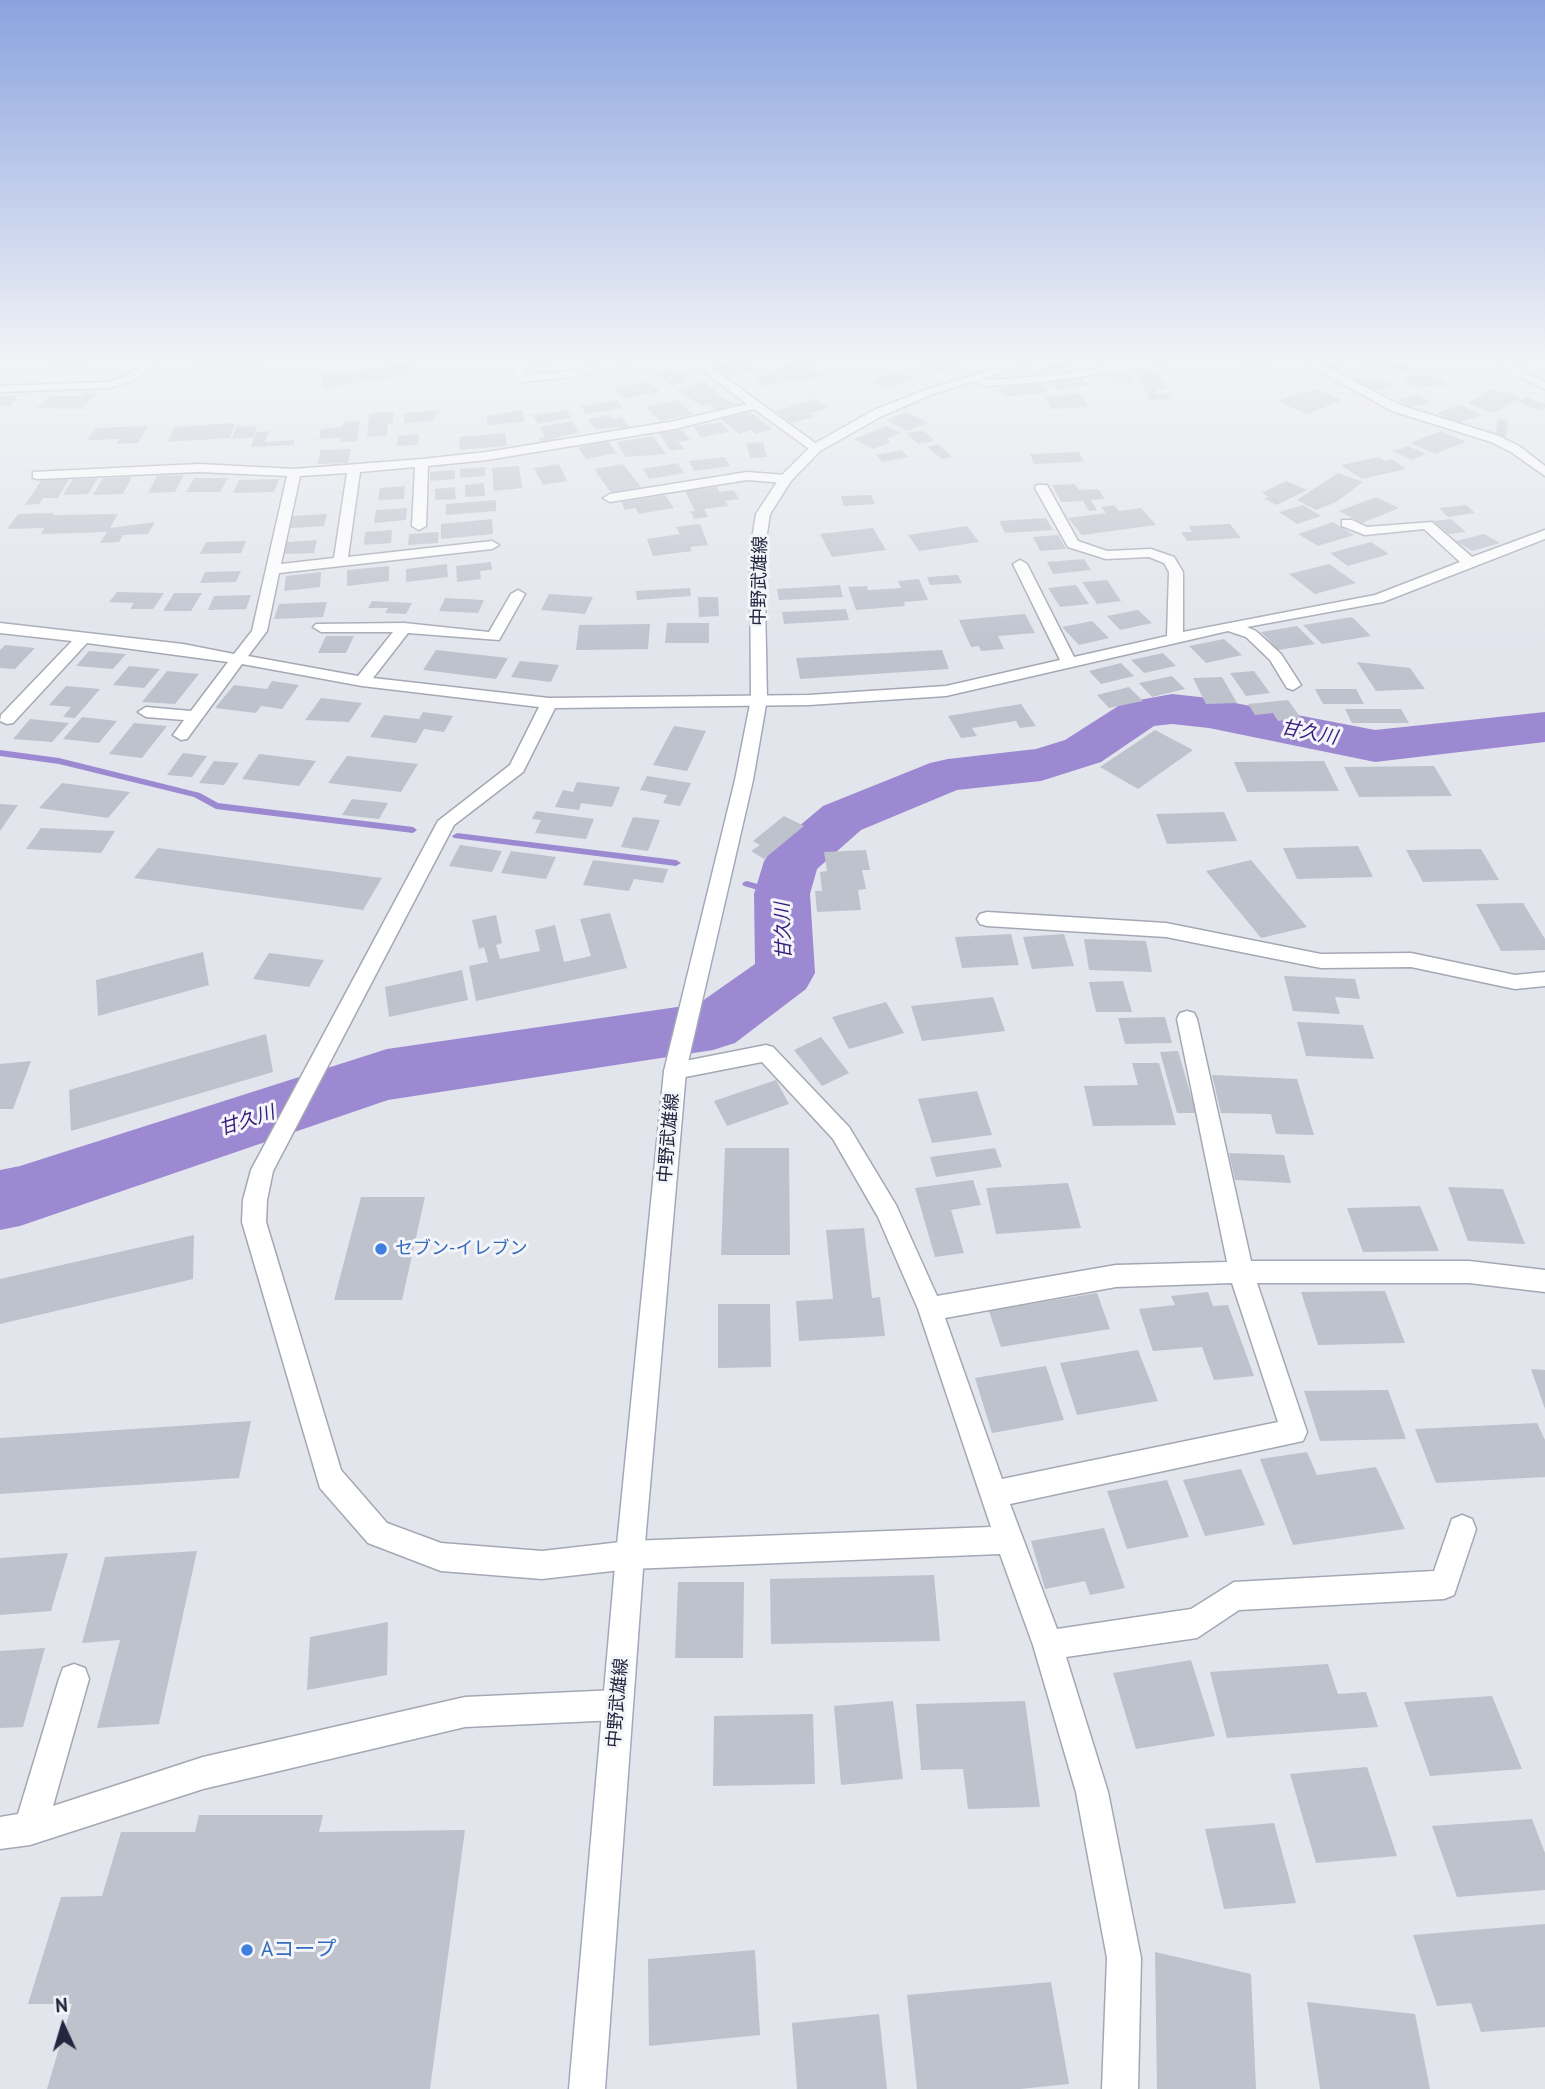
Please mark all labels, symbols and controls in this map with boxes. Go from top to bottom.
street label: 中野武雄線 [748,536,772,626]
water label: 甘久川 [1279,716,1339,750]
water label: 甘久川 [772,902,796,960]
street label: 中野武雄線 [654,1092,684,1184]
water label: 甘久川 [216,1101,278,1141]
place label: セブン-イレブン [395,1238,527,1260]
marker: セブン-イレブン [373,1241,389,1257]
street label: 中野武雄線 [603,1657,633,1749]
place label: Aコープ [261,1937,336,1963]
marker: Aコープ [239,1942,255,1958]
north arrow [28,1991,98,2061]
text: N [54,1993,69,2017]

